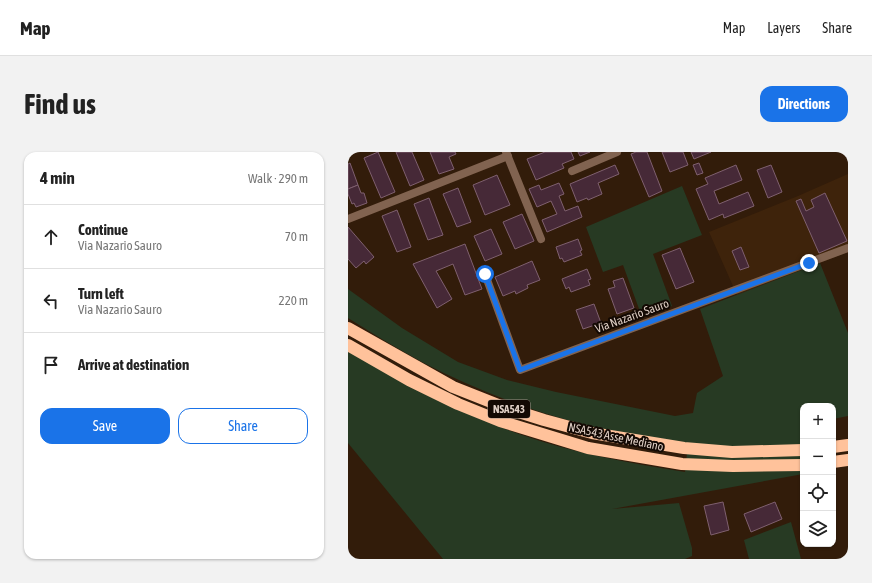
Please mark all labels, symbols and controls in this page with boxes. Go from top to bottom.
text: Map [20,17,51,39]
text: Map [723,20,745,36]
text: Layers [767,20,800,36]
text: Share [822,20,852,36]
button: Directions [760,86,848,122]
text: Find us [24,88,96,120]
text: 4 min [40,168,75,188]
text: Walk · 290 m [248,171,308,186]
text: Continue [78,221,128,238]
icon: ahead [40,226,62,248]
text: 70 m [285,229,308,244]
text: Via Nazario Sauro [78,238,162,253]
route end [800,254,818,272]
route start [476,265,494,283]
text: Turn left [78,285,124,302]
icon: left [40,290,62,312]
text: 220 m [279,293,308,308]
street label: Via Nazario Sauro [593,296,671,336]
text: Via Nazario Sauro [78,302,162,317]
icon: arrive [40,354,62,376]
text: Arrive at destination [78,356,189,373]
road number: NSA543 [488,400,530,418]
map controls [800,403,836,547]
button: + [800,403,836,439]
button: Save [40,408,170,444]
button: Share [178,408,308,444]
street label: NSA543 Asse Mediano [567,420,665,454]
button: − [800,439,836,475]
button: locate [800,475,836,511]
button: layers [800,511,836,547]

